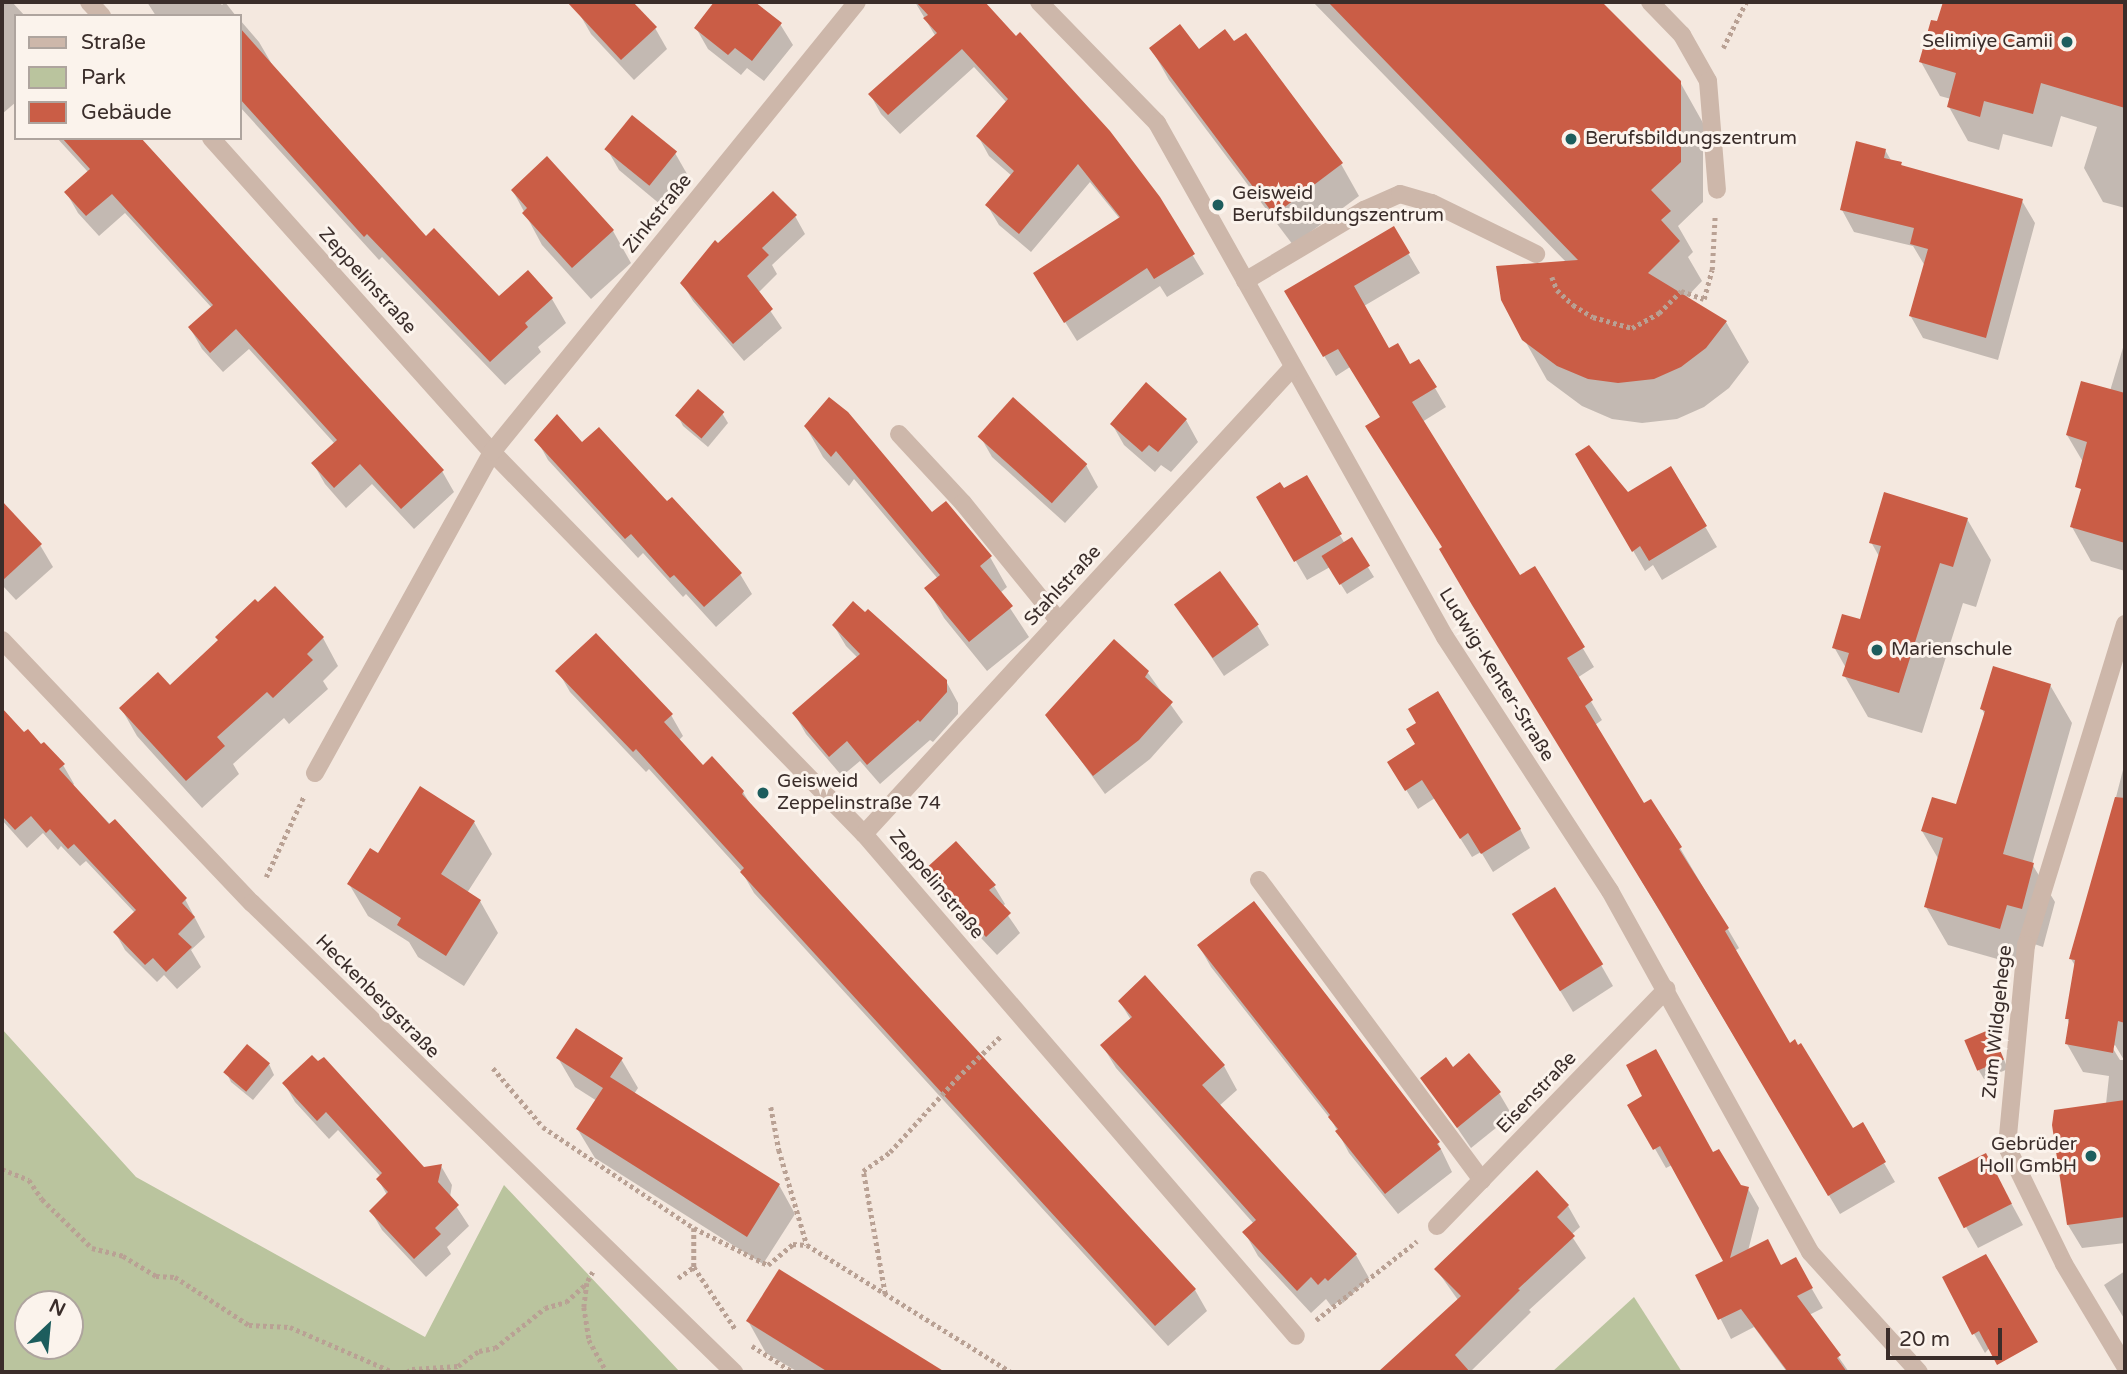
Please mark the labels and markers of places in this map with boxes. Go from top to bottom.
place label: Selimiye Camii [1922,31,2053,53]
marker: Selimiye Camii [2059,34,2075,50]
place label: Berufsbildungszentrum [1585,128,1797,150]
marker: Berufsbildungszentrum [1563,131,1579,147]
place label: Geisweid Berufsbildungszentrum [1232,183,1444,227]
marker: Geisweid Berufsbildungszentrum [1210,197,1226,213]
place label: Marienschule [1891,639,2012,661]
marker: Marienschule [1869,642,1885,658]
place label: Geisweid Zeppelinstraße 74 [777,771,941,815]
marker: Geisweid Zeppelinstraße 74 [755,785,771,801]
place label: Gebrüder Holl GmbH [1979,1134,2077,1178]
marker: Gebrüder Holl GmbH [2083,1148,2099,1164]

